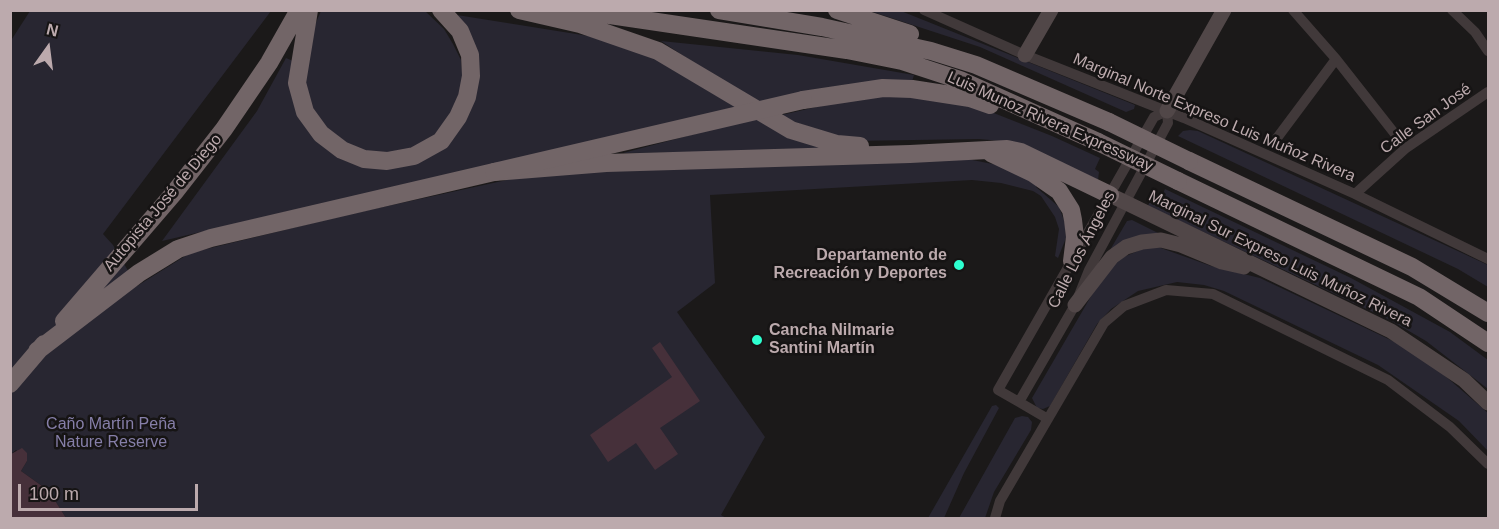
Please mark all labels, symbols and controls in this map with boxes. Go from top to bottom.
north arrow [18,18,78,78]
text: N [45,20,60,40]
street label: Marginal Norte Expreso Luis Muñoz Rivera [1070,50,1358,186]
street label: Luis Munoz Rivera Expressway [944,68,1156,176]
street label: Calle San José [1377,80,1475,158]
street label: Autopista José de Diego [100,130,226,276]
street label: Marginal Sur Expreso Luis Muñoz Rivera [1145,187,1415,331]
street label: Calle Los Ángeles [1044,188,1120,312]
place label: Departamento de Recreación y Deportes [774,246,947,284]
marker: Departamento de Recreación y Deportes [952,258,966,272]
place label: Cancha Nilmarie Santini Martín [769,321,894,359]
marker: Cancha Nilmarie Santini Martín [750,333,764,347]
park label: Caño Martín Peña Nature Reserve [46,415,176,453]
scale bar [21,472,201,510]
text: 100 m [29,484,79,504]

